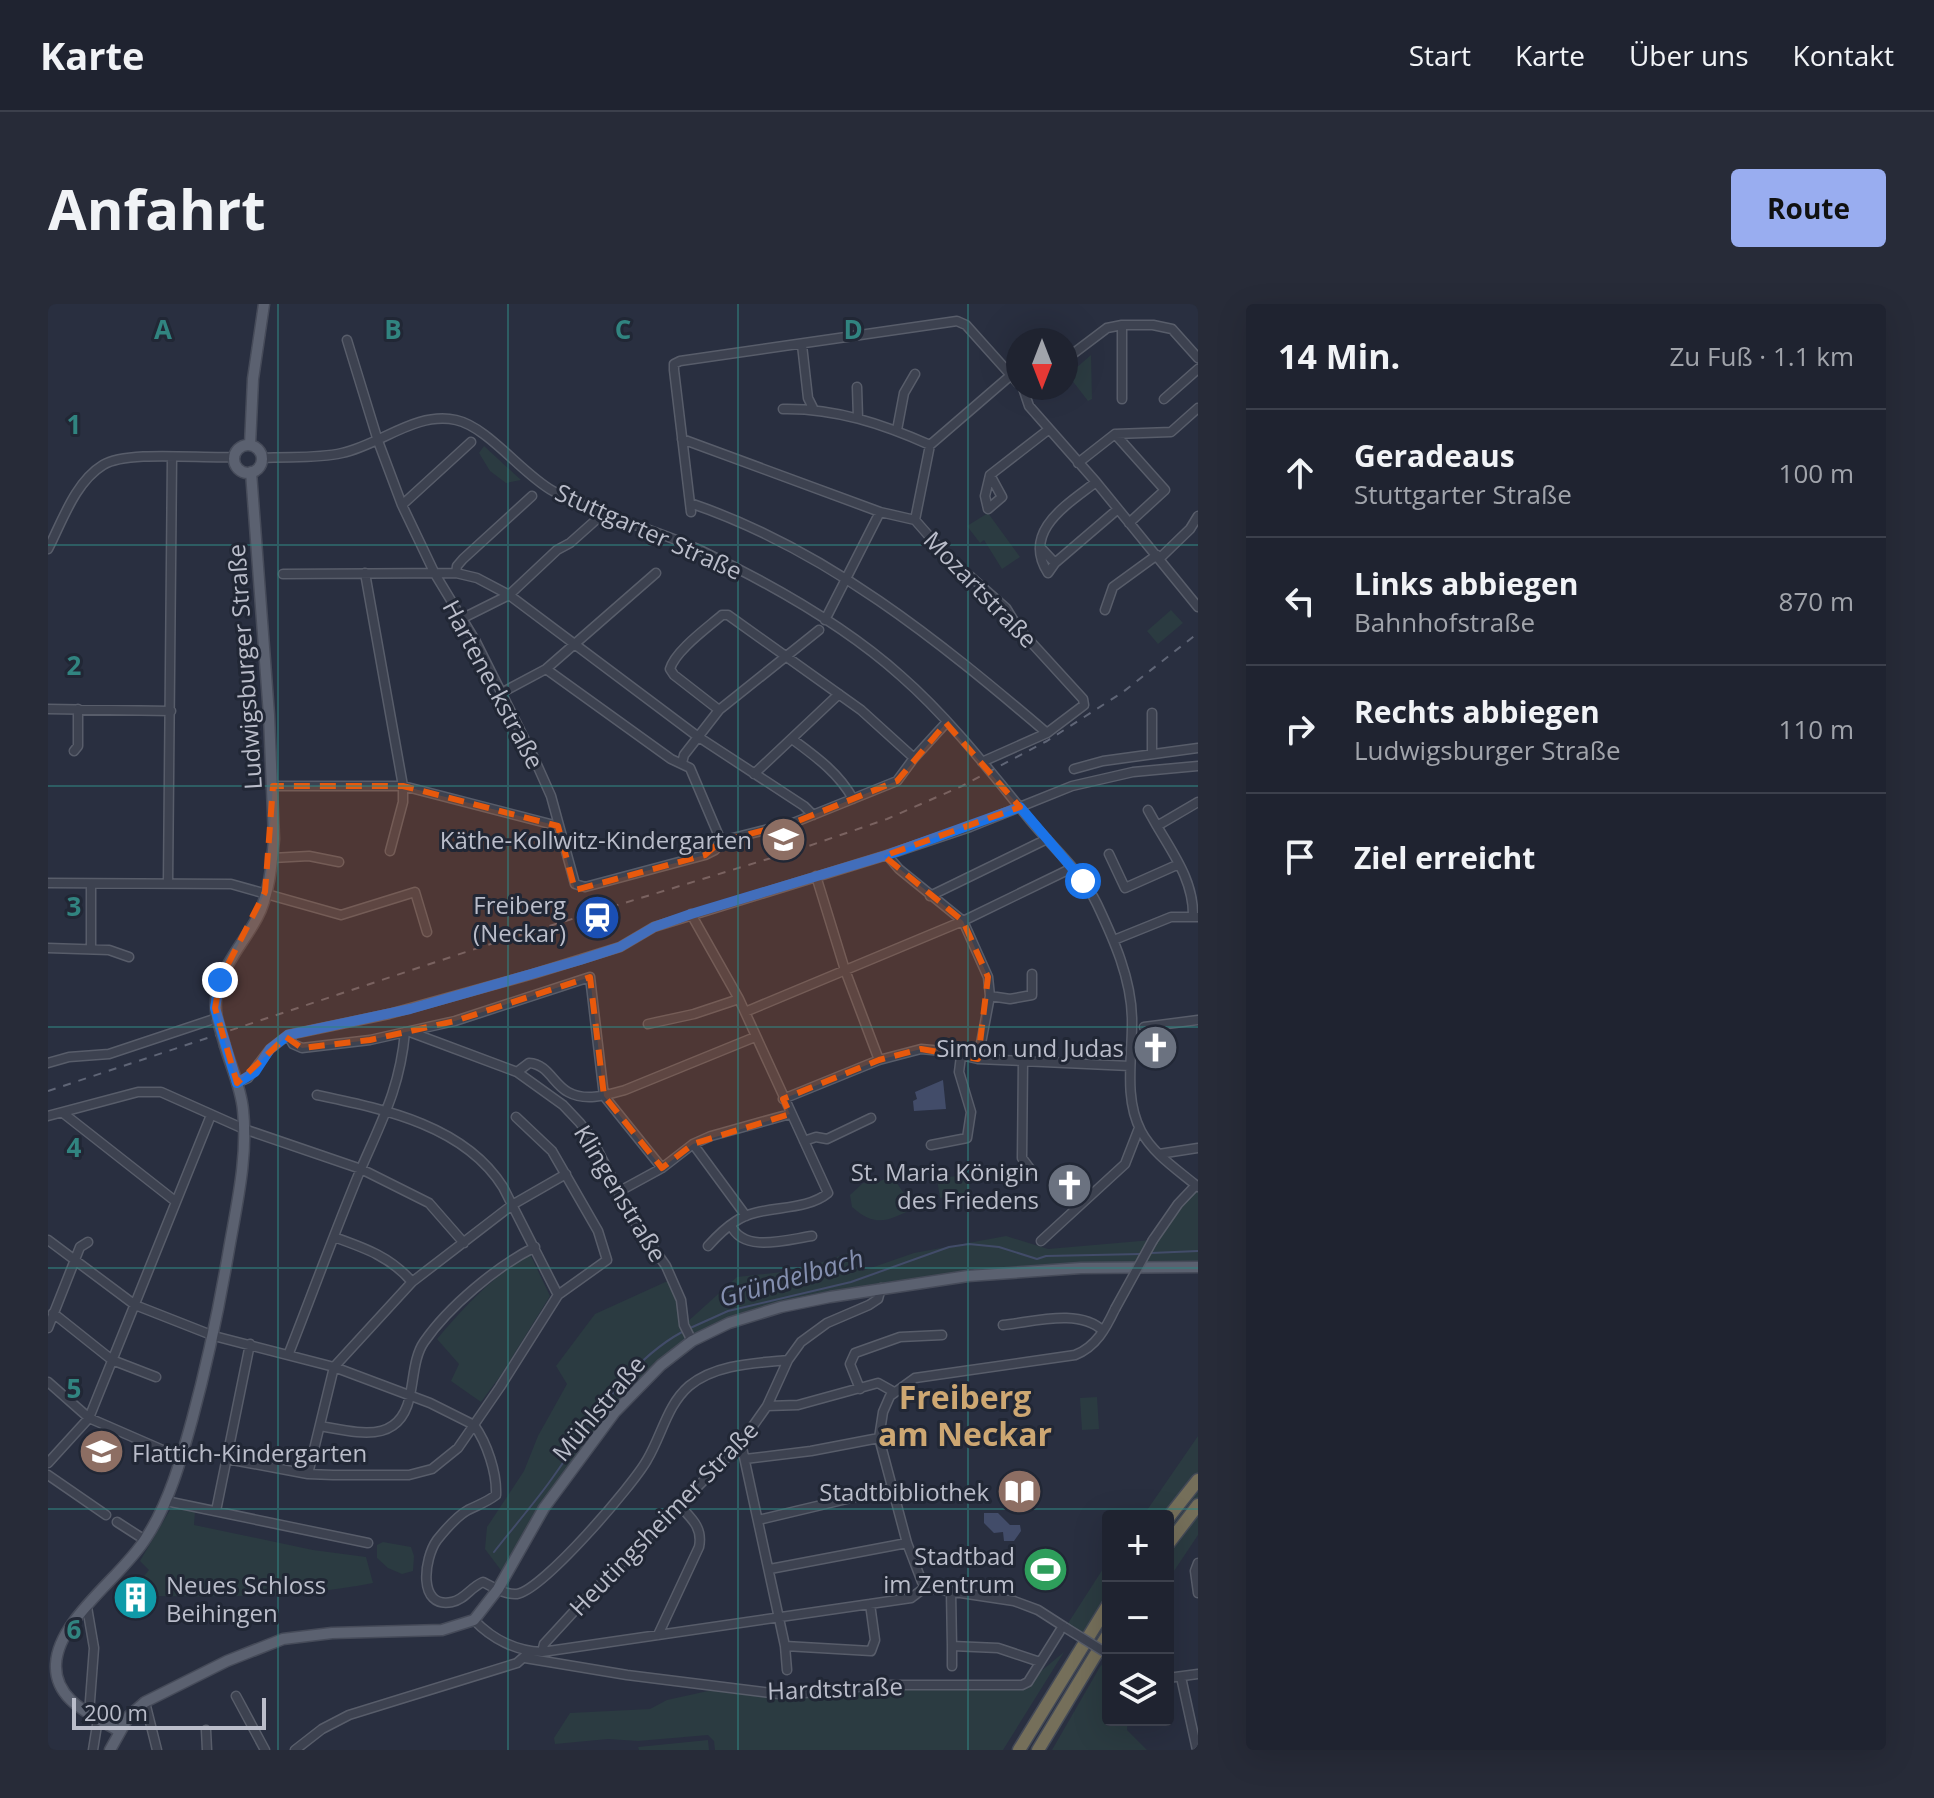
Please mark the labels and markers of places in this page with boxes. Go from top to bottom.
school or university icon: Käthe-Kollwitz-Kindergarten [759,815,807,863]
place label: Käthe-Kollwitz-Kindergarten [440,823,752,856]
place label: Freiberg (Neckar) [473,888,566,949]
station icon: Freiberg (Neckar) [573,894,621,942]
church icon: Simon und Judas [1131,1023,1179,1071]
place label: Simon und Judas [936,1031,1124,1064]
place label: St. Maria Königin des Friedens [851,1155,1039,1216]
church icon: St. Maria Königin des Friedens [1046,1161,1094,1209]
school or university icon: Flattich-Kindergarten [77,1428,125,1476]
place label: Flattich-Kindergarten [132,1436,367,1469]
library icon: Stadtbibliothek [996,1467,1044,1515]
place label: Stadtbibliothek [819,1475,989,1508]
place label: Stadtbad im Zentrum [883,1539,1015,1600]
sports icon: Stadtbad im Zentrum [1022,1545,1070,1593]
place label: Neues Schloss Beihingen [166,1568,326,1629]
building icon: Neues Schloss Beihingen [111,1574,159,1622]

